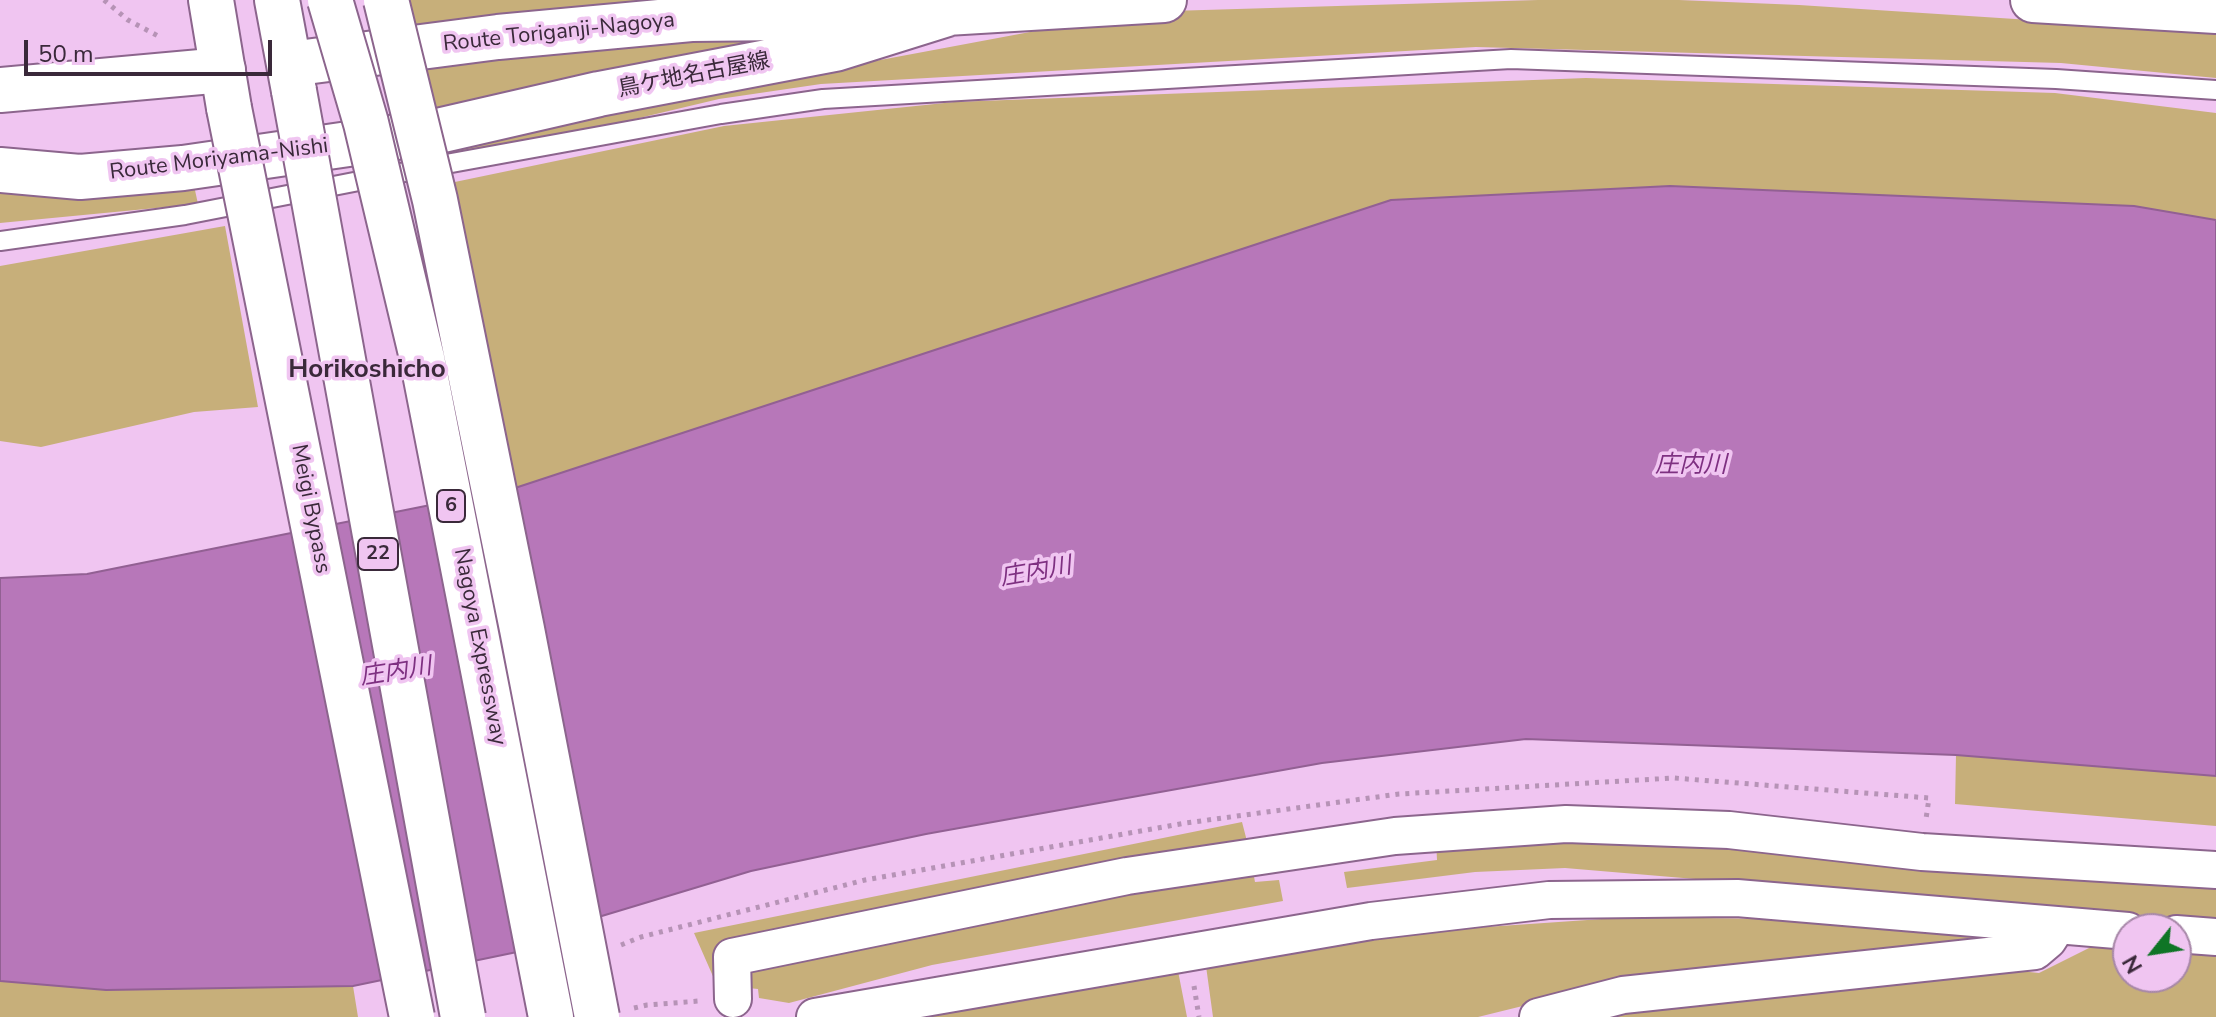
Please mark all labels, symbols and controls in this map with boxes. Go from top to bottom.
street label: Route Toriganji-Nagoya [442,8,676,58]
scale bar [28,24,276,74]
text: 50 m [38,38,94,70]
street label: 鳥ケ地名古屋線 [616,48,772,104]
street label: Route Moriyama-Nishi [108,133,330,187]
district label: Horikoshicho [288,355,446,387]
street label: Meigi Bypass [285,442,335,576]
water label: 庄内川 [1655,452,1727,480]
road number: 6 [437,490,465,522]
road number: 22 [358,538,398,570]
street label: Nagoya Expressway [447,546,511,748]
water label: 庄内川 [998,553,1074,593]
water label: 庄内川 [358,653,434,693]
north arrow [2112,913,2192,993]
text: N [2116,949,2150,979]

